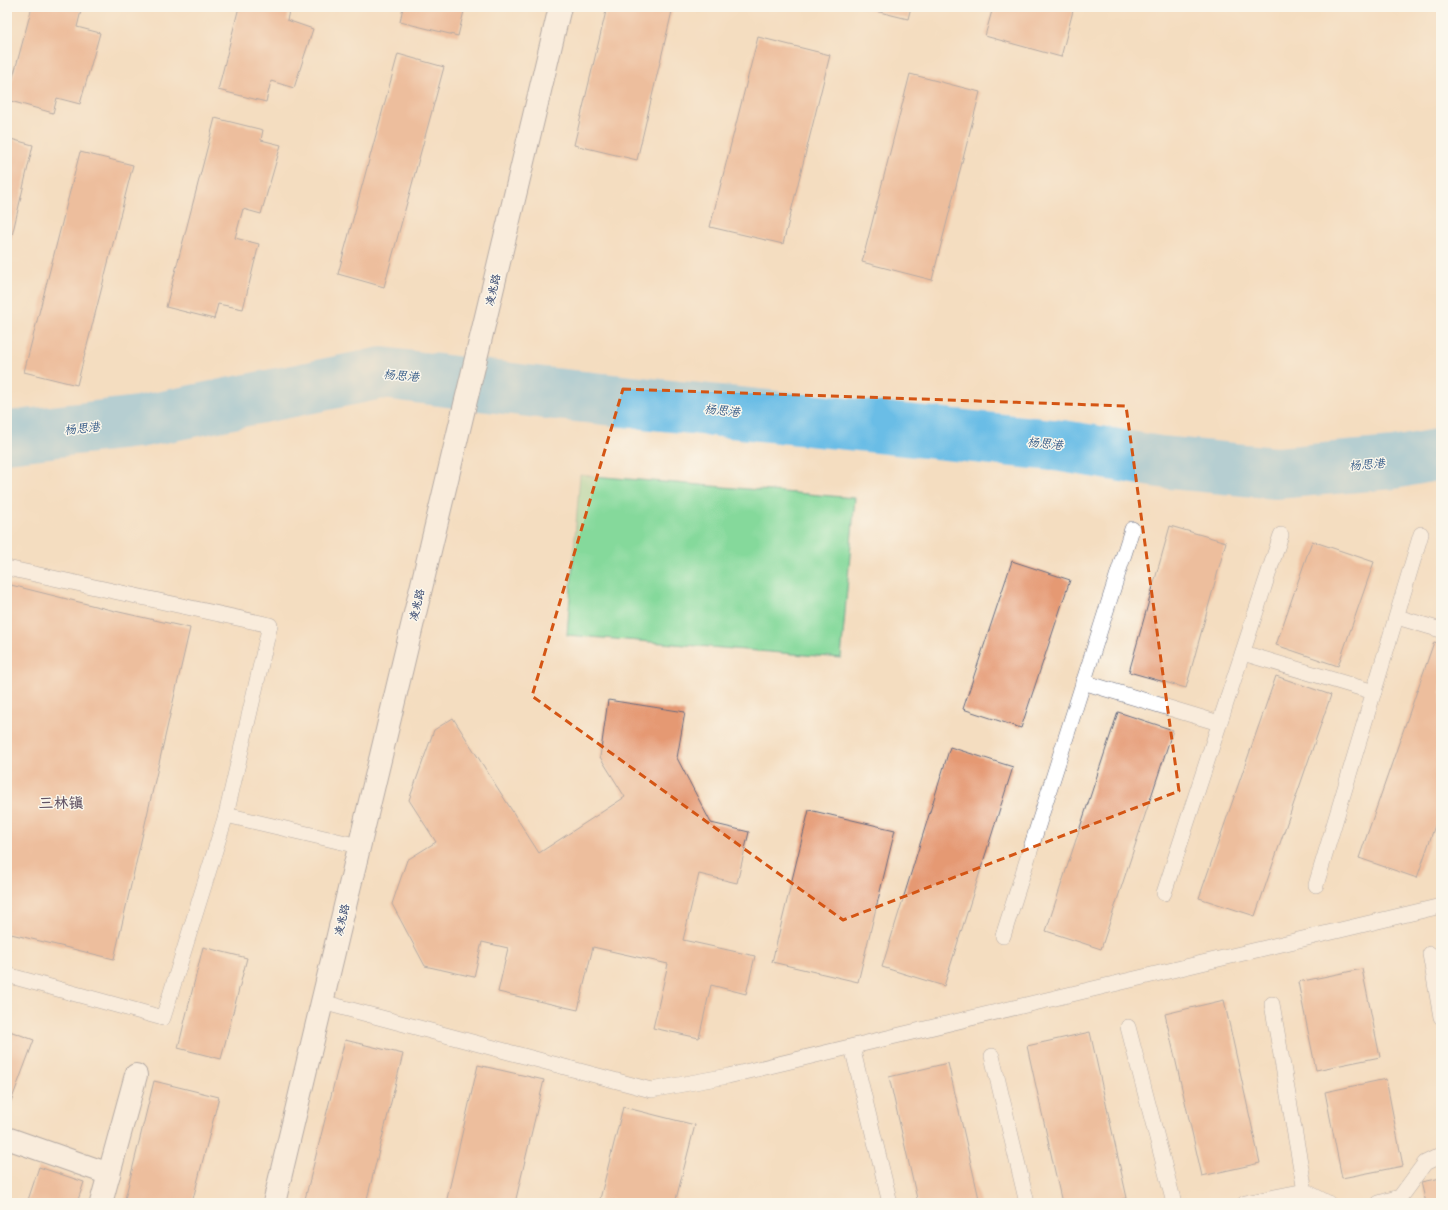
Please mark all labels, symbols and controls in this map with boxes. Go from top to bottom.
street label: 凌兆路 [483,272,503,308]
water label: 杨思港 [382,367,421,385]
water label: 杨思港 [703,402,742,420]
water label: 杨思港 [63,420,102,438]
water label: 杨思港 [1026,435,1065,453]
water label: 杨思港 [1348,456,1387,474]
street label: 凌兆路 [407,587,427,623]
district label: 三林镇 [38,794,84,813]
street label: 凌兆路 [332,902,352,938]

